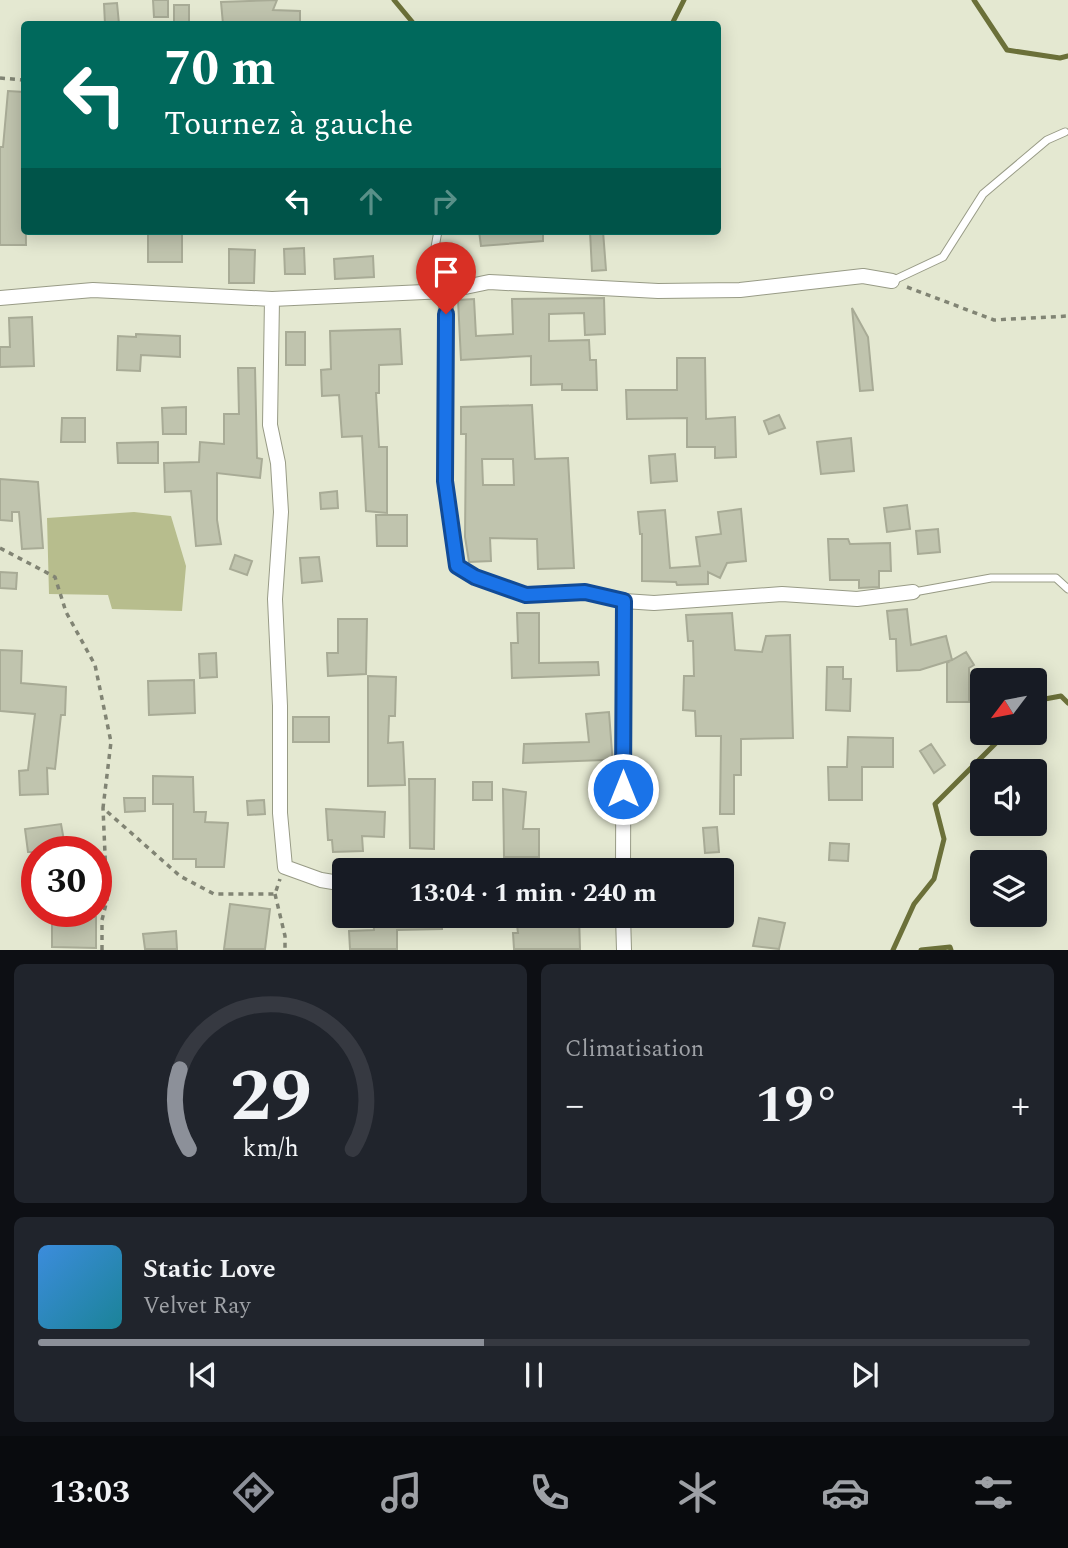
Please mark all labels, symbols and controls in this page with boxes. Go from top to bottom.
text: 70 m [164,32,275,107]
icon: left [49,49,140,140]
text: Tournez à gauche [164,100,413,149]
icon: left [279,182,317,220]
icon: ahead [352,182,390,220]
icon: right [425,182,463,220]
pin [416,242,476,314]
icon: arrive [427,253,465,291]
north arrow [970,668,1046,746]
map controls [970,668,1047,927]
position arrow [586,752,660,826]
button: sound [970,759,1047,836]
speed limit sign: 30 [21,836,112,927]
button: layers [970,850,1047,927]
text: 13:04 · 1 min · 240 m [409,873,657,913]
text: Climatisation [565,1032,704,1067]
text: 29 [230,1043,311,1154]
text: 19° [755,1066,840,1145]
text: − [565,1077,584,1135]
text: + [1011,1077,1030,1135]
text: km/h [242,1130,299,1168]
text: Static Love [143,1249,276,1289]
text: Velvet Ray [143,1289,250,1324]
icon: previous [184,1356,222,1394]
icon: pause [515,1356,553,1394]
icon: next [846,1356,884,1394]
text: 13:03 [50,1468,130,1517]
icon: directions [229,1468,278,1517]
icon: music [377,1468,426,1517]
icon: phone [525,1468,574,1517]
icon: climate [673,1468,722,1517]
icon: car [821,1468,870,1517]
icon: filters [969,1468,1018,1517]

